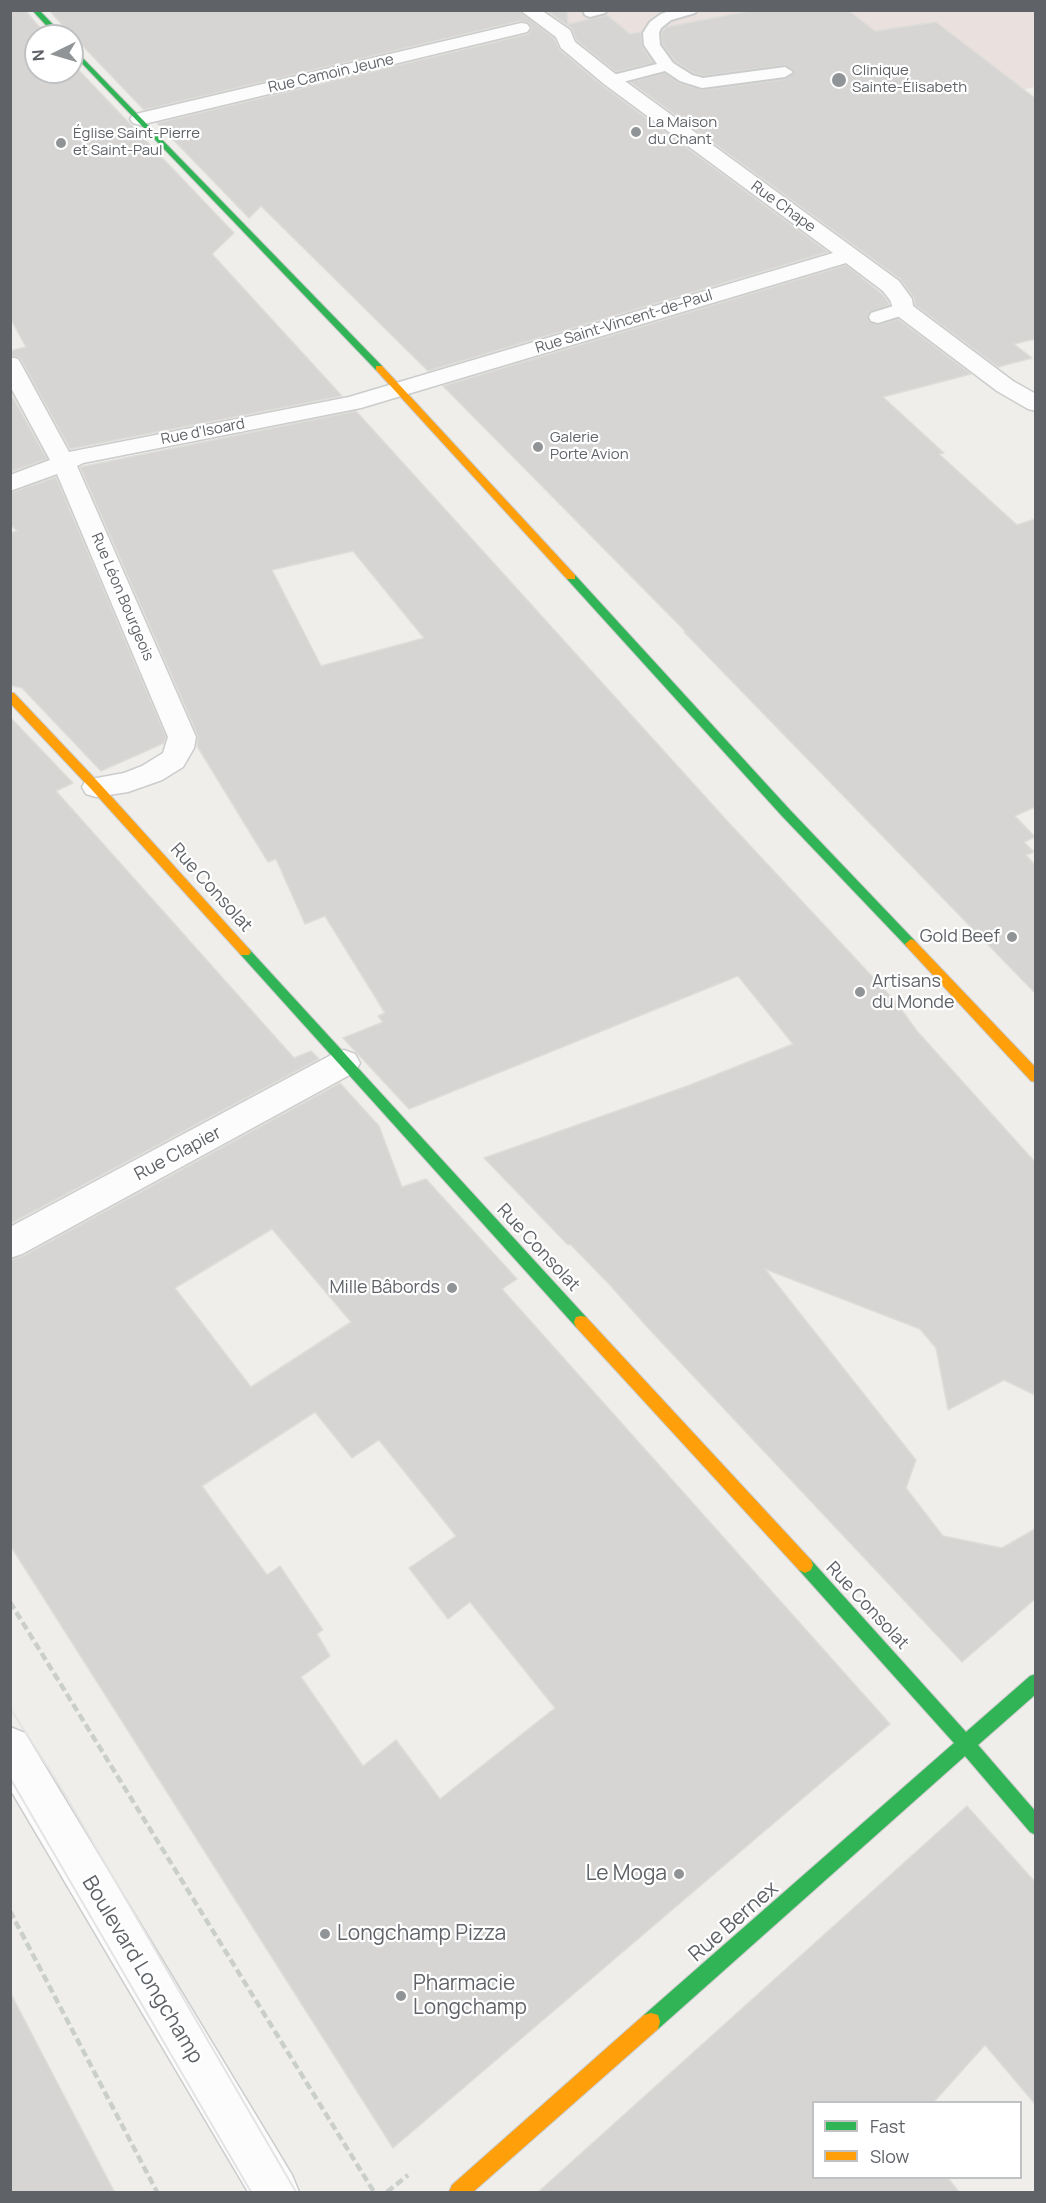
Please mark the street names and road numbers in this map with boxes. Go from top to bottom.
street label: Rue Camoin Jeune [266,51,396,97]
street label: Rue Chape [747,177,819,237]
street label: Rue Saint-Vincent-de-Paul [533,286,715,358]
street label: Rue d'Isoard [160,415,246,449]
street label: Rue Léon Bourgeois [87,530,157,664]
street label: Rue Consolat [166,839,256,937]
street label: Rue Clapier [131,1122,225,1186]
street label: Rue Consolat [492,1200,584,1296]
street label: Rue Consolat [821,1558,913,1654]
street label: Boulevard Longchamp [76,1872,208,2068]
street label: Rue Bernex [684,1876,784,1968]

